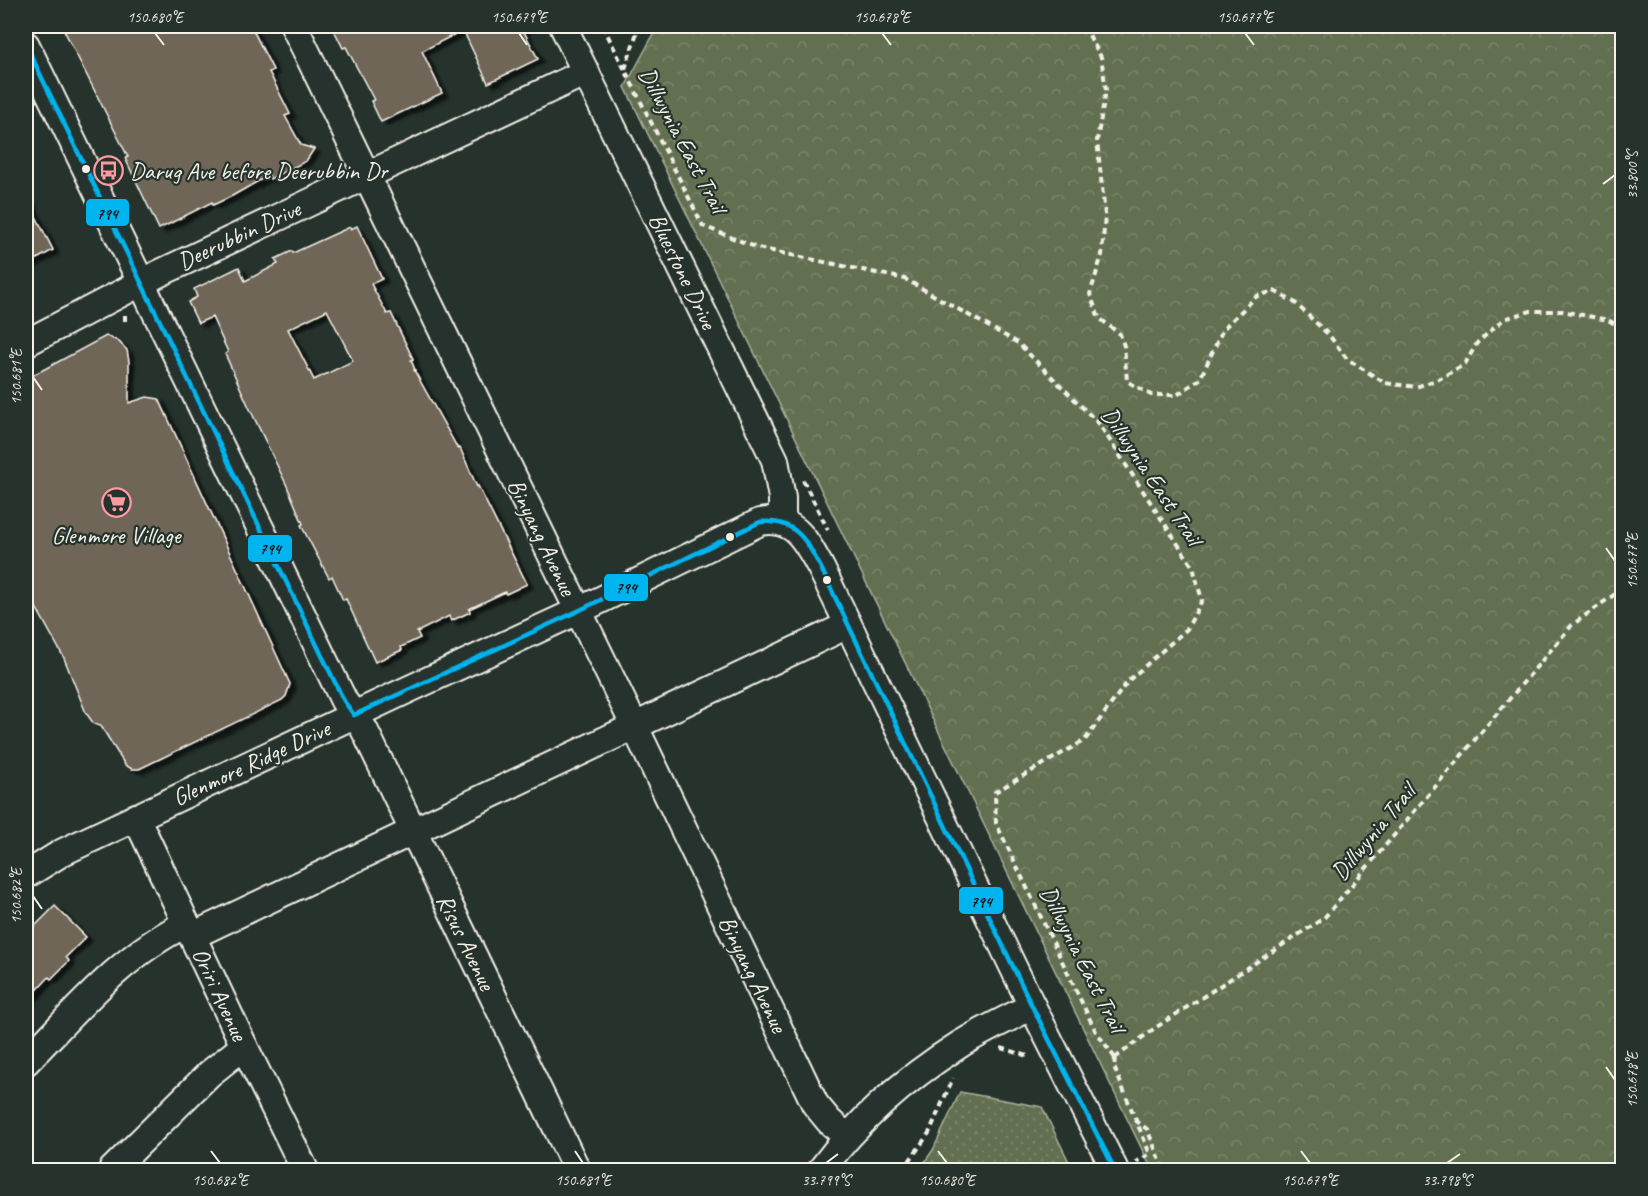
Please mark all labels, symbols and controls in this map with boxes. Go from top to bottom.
text: 150.680°E [127,8,185,27]
text: 150.679°E [491,8,549,27]
text: 150.678°E [854,8,912,27]
text: 150.677°E [1217,8,1275,27]
street label: Dillwynia East Trail [632,62,736,221]
text: 33.800°S [1623,148,1642,199]
bus stop icon: Darug Ave before Deerubbin Dr [93,155,125,187]
place label: Darug Ave before Deerubbin Dr [130,156,390,186]
unlabelled marker [80,163,92,175]
street label: Deerubbin Drive [173,193,307,276]
line badge: 794 [85,198,130,227]
text: 794 [96,204,119,224]
street label: Bluestone Drive [642,208,725,336]
text: 150.681°E [7,347,26,405]
street label: Dillwynia East Trail [1095,401,1211,554]
street label: Binyang Avenue [501,474,584,602]
supermarket icon: Glenmore Village [100,486,132,518]
place label: Glenmore Village [51,520,183,550]
unlabelled marker [724,531,736,543]
text: 150.677°E [1623,531,1642,589]
line badge: 794 [247,534,293,563]
text: 794 [259,539,282,559]
line badge: 794 [603,573,649,602]
unlabelled marker [821,574,833,586]
text: 794 [615,578,638,598]
street label: Glenmore Ridge Drive [167,712,337,813]
street label: Dillwynia Trail [1324,775,1424,886]
text: 150.682°E [7,866,26,924]
street label: Dillwynia East Trail [1033,881,1134,1041]
line badge: 794 [958,886,1004,915]
street label: Risus Avenue [430,889,503,997]
text: 794 [970,892,993,912]
street label: Binyang Avenue [712,911,795,1039]
street label: Oriri Avenue [185,943,255,1047]
text: 150.678°E [1623,1050,1642,1108]
text: 150.682°E [192,1171,250,1190]
text: 150.681°E [555,1171,613,1190]
text: 33.799°S [802,1171,853,1190]
text: 150.680°E [919,1171,977,1190]
text: 150.679°E [1282,1171,1340,1190]
text: 33.798°S [1423,1171,1474,1190]

